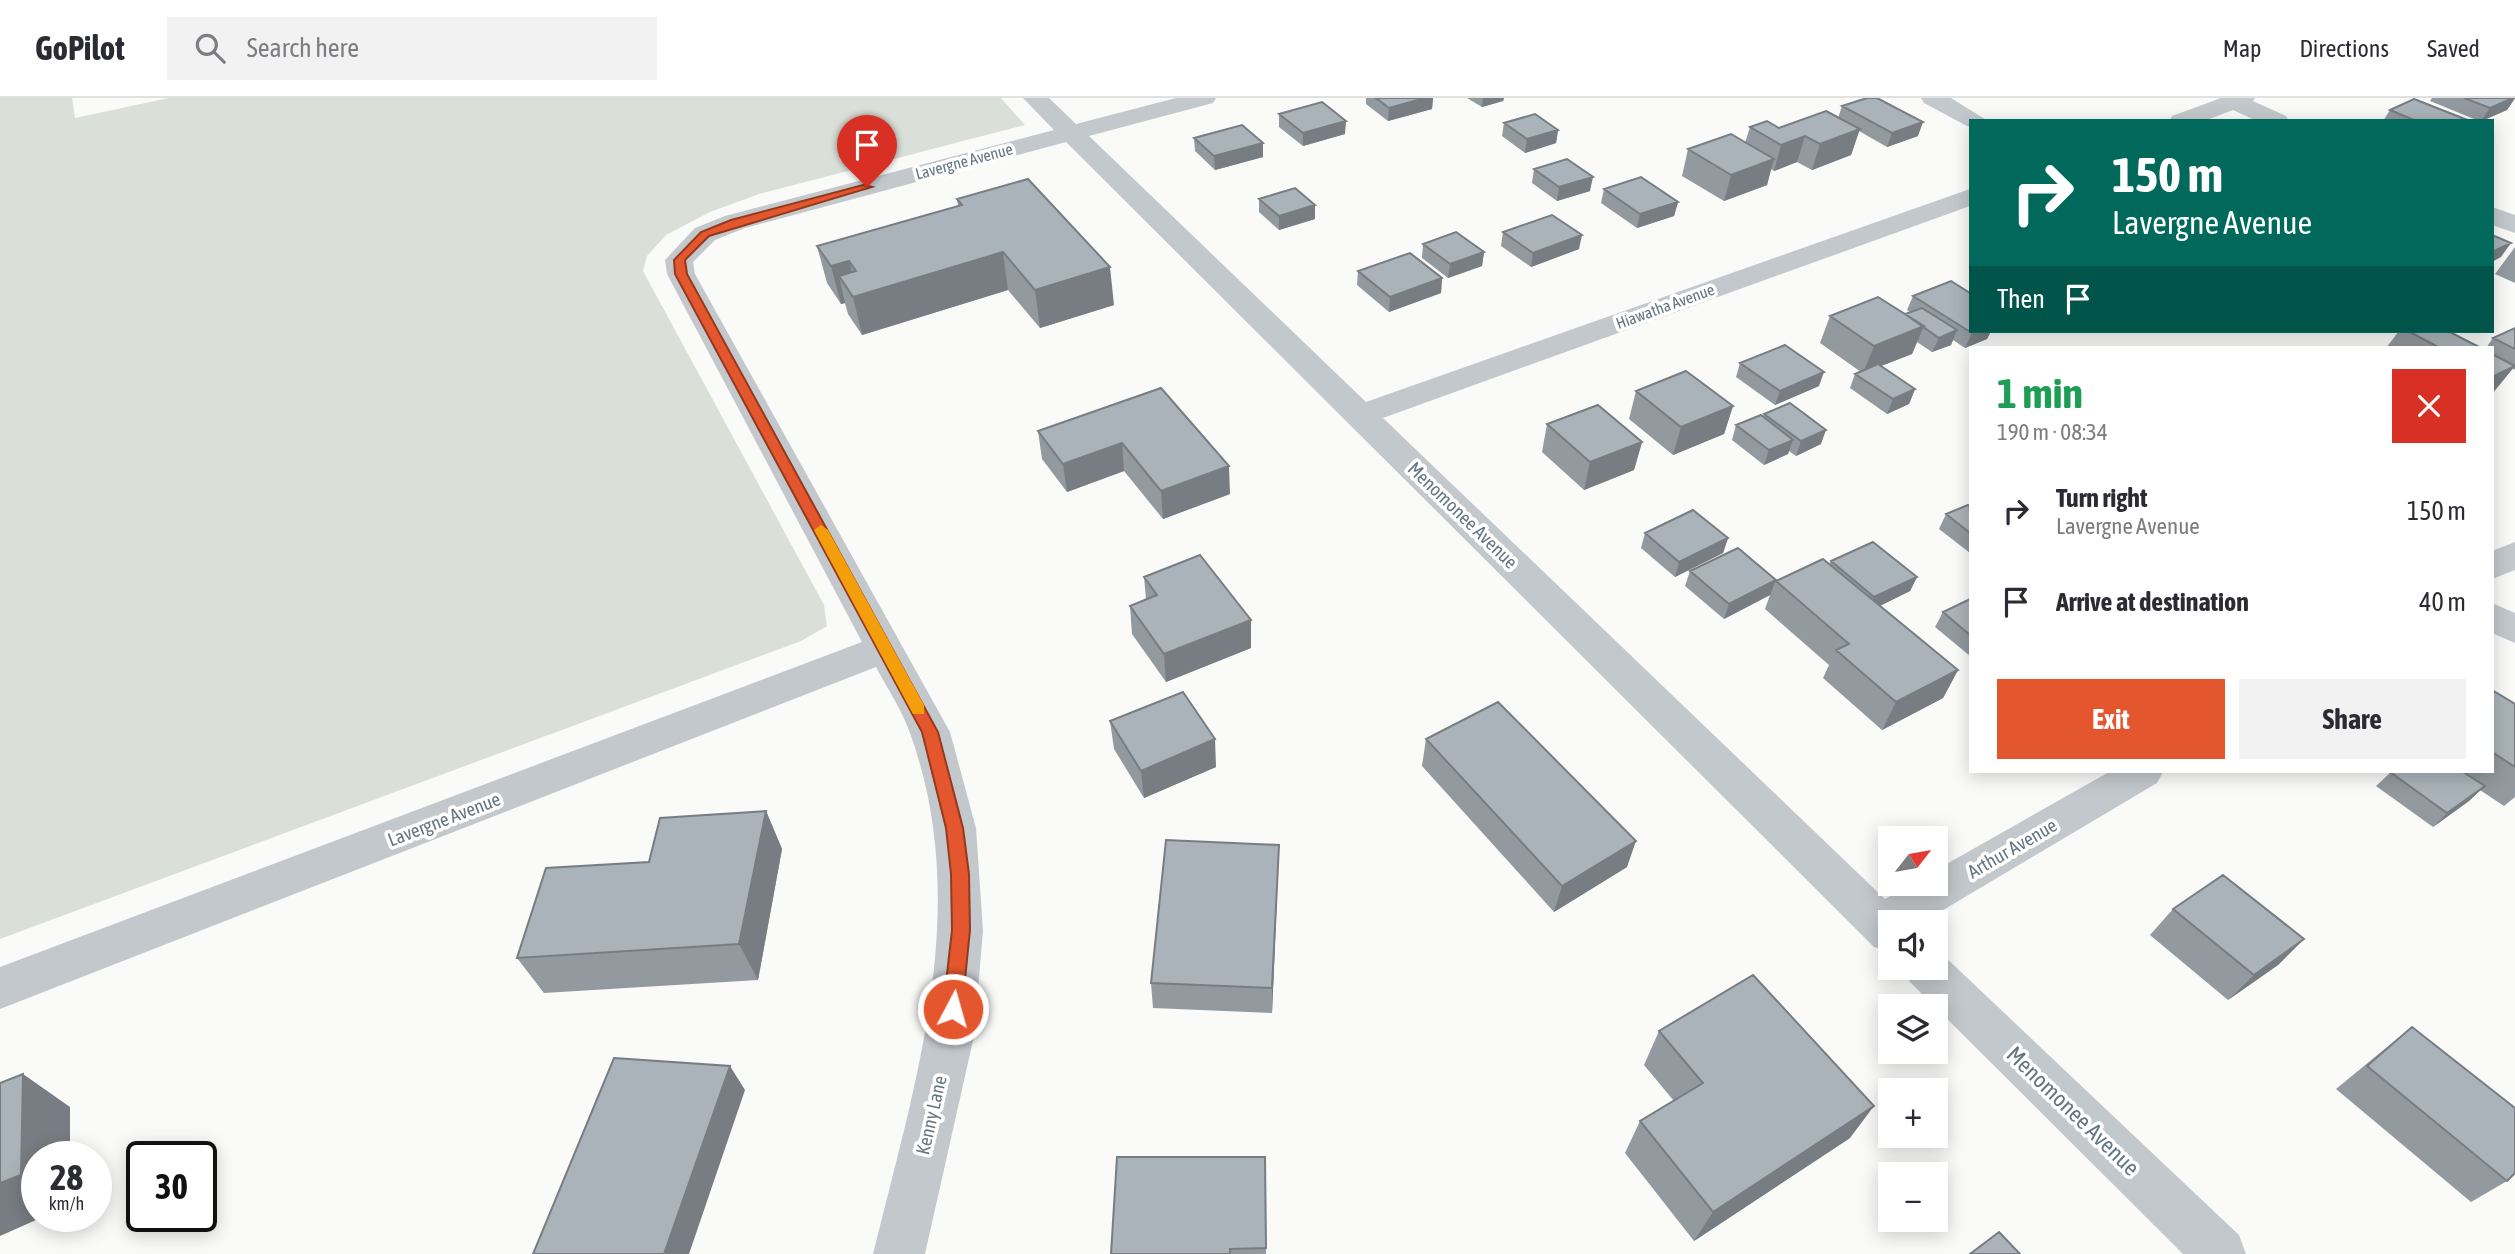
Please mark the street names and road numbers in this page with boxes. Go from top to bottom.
street label: Lavergne Avenue [913,139,1015,184]
street label: Hiawatha Avenue [1613,280,1717,332]
street label: Menomonee Avenue [1404,457,1522,573]
street label: Lavergne Avenue [385,787,503,851]
street label: Arthur Avenue [1963,814,2061,882]
street label: Menomonee Avenue [2001,1041,2145,1181]
street label: Kenny Lane [911,1073,951,1157]

